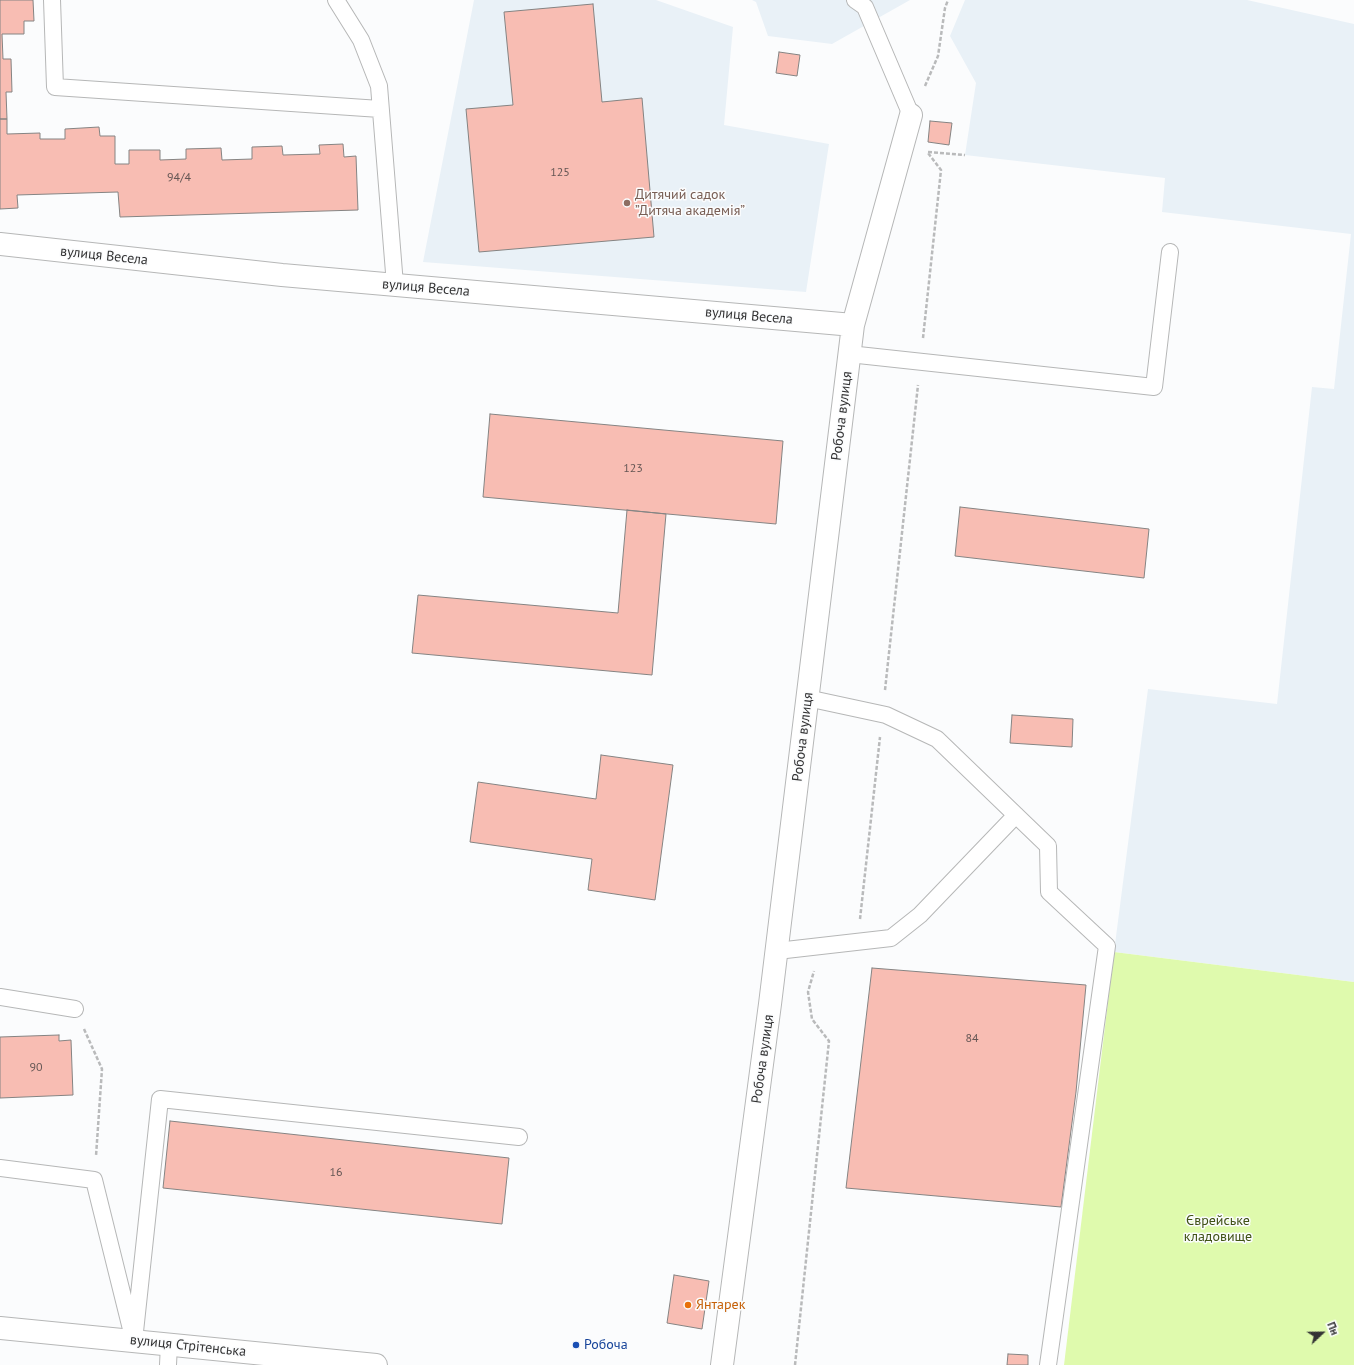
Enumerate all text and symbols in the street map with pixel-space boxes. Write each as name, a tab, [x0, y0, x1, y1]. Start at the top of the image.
house number: 125	[550, 166, 570, 180]
house number: 94/4	[167, 171, 191, 185]
place label: Дитячий садок ”Дитяча академія”	[635, 187, 745, 220]
marker: Дитячий садок ”Дитяча академія”	[622, 198, 632, 208]
street label: вулиця Весела	[59, 243, 149, 269]
street label: вулиця Весела	[381, 276, 471, 300]
street label: вулиця Весела	[704, 304, 794, 328]
street label: Робоча вулиця	[828, 370, 856, 462]
house number: 123	[623, 462, 643, 476]
street label: Робоча вулиця	[789, 691, 817, 783]
street label: Робоча вулиця	[748, 1013, 778, 1105]
house number: 84	[965, 1032, 979, 1046]
house number: 90	[29, 1061, 43, 1075]
house number: 16	[329, 1166, 343, 1180]
park label: Єврейське кладовище	[1184, 1213, 1252, 1246]
place label: Янтарек	[696, 1297, 745, 1313]
marker: Янтарек	[683, 1300, 693, 1310]
north arrow	[1302, 1313, 1342, 1353]
text: Пн	[1324, 1320, 1342, 1337]
street label: вулиця Стрітенська	[129, 1332, 247, 1360]
place label: Робоча	[584, 1337, 628, 1353]
marker: Робоча	[571, 1340, 581, 1350]

